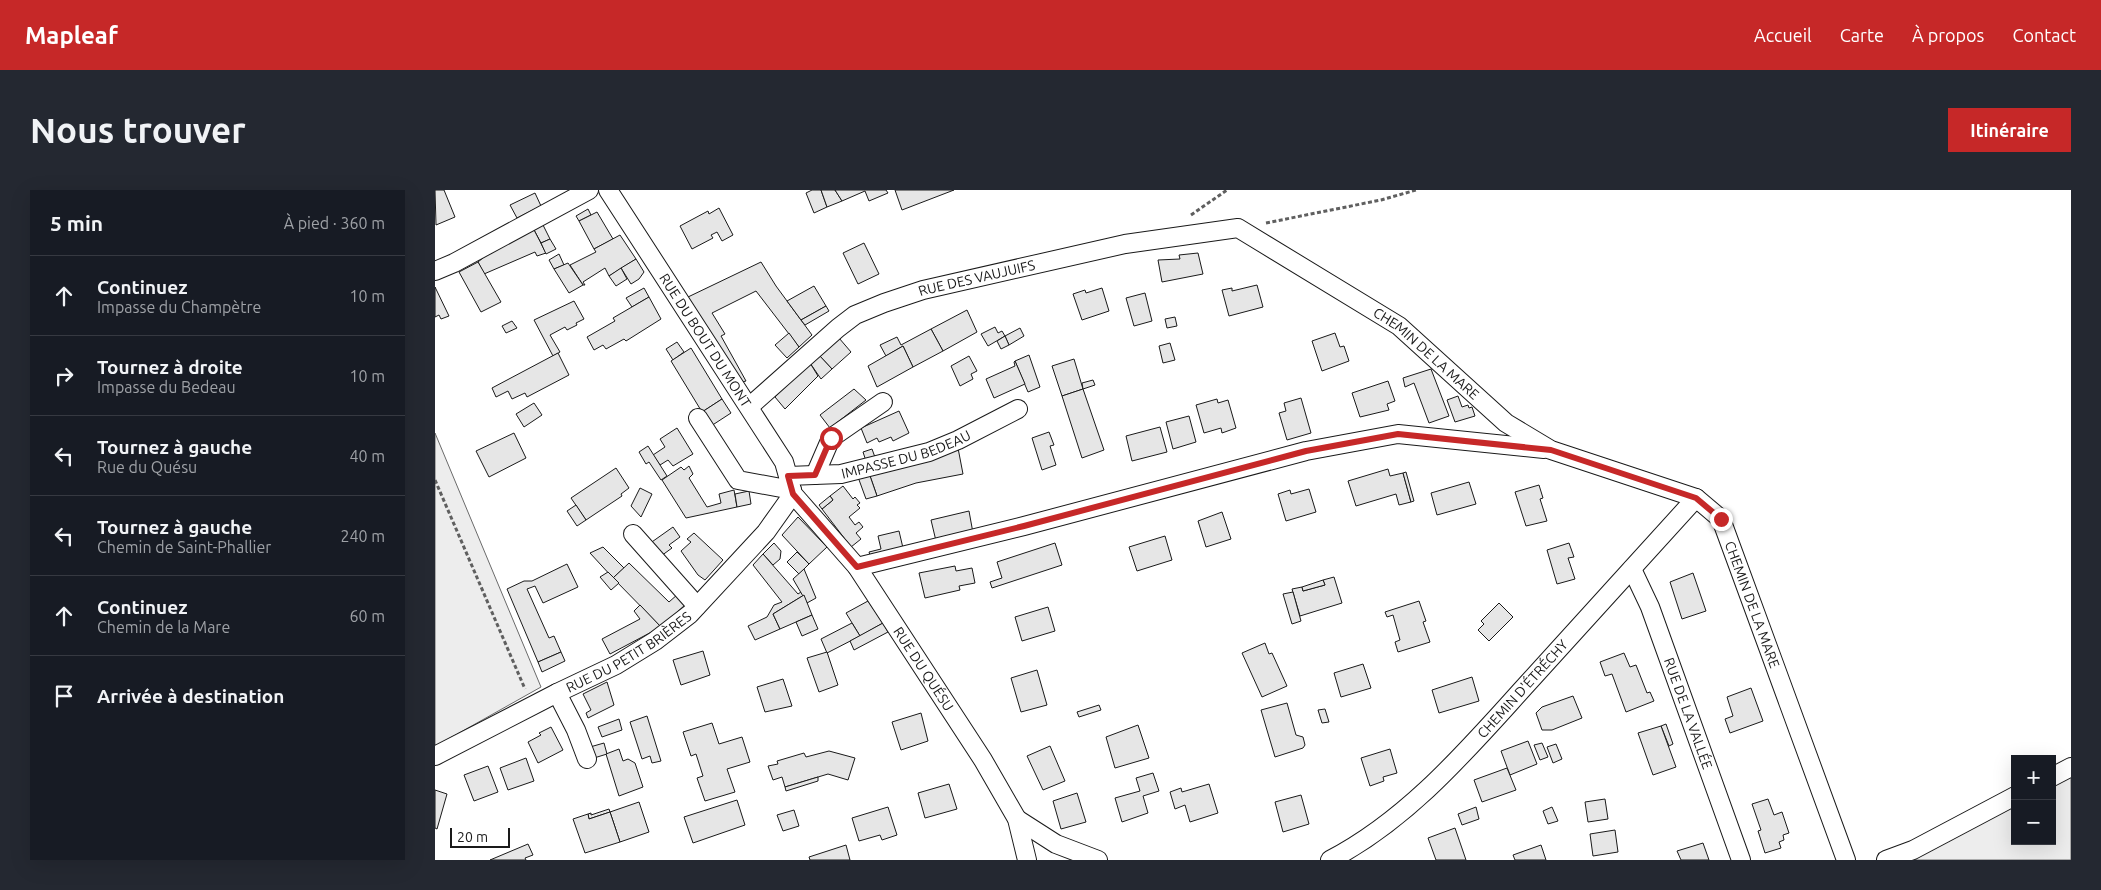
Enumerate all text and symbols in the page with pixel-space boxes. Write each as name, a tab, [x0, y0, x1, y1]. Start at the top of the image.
text: Mapleaf	[25, 22, 118, 49]
text: Accueil	[1754, 25, 1812, 45]
text: Carte	[1840, 25, 1884, 45]
text: À propos	[1912, 25, 1984, 45]
text: Contact	[2012, 25, 2076, 45]
button: Itinéraire	[1948, 108, 2071, 152]
text: Nous trouver	[30, 110, 246, 150]
text: 5 min	[50, 211, 103, 235]
text: À pied · 360 m	[284, 214, 385, 232]
street label: RUE DES VAUJUIFS	[916, 257, 1037, 299]
street label: RUE DU BOUT DU MONT	[656, 270, 754, 410]
text: Continuez	[97, 276, 187, 298]
icon: ahead	[50, 282, 78, 310]
text: 10 m	[349, 287, 385, 305]
text: Impasse du Champètre	[97, 298, 261, 316]
street label: CHEMIN DE LA MARE	[1370, 304, 1482, 403]
text: Tournez à droite	[97, 356, 243, 378]
icon: right	[50, 362, 78, 390]
text: 10 m	[349, 367, 385, 385]
text: Impasse du Bedeau	[97, 378, 236, 396]
route start	[820, 427, 843, 450]
street label: IMPASSE DU BEDEAU	[840, 427, 973, 482]
text: Tournez à gauche	[97, 436, 252, 458]
icon: left	[50, 442, 78, 470]
text: 40 m	[349, 447, 385, 465]
text: Rue du Quésu	[97, 458, 197, 476]
route end	[1710, 508, 1733, 531]
text: Tournez à gauche	[97, 516, 252, 538]
icon: left	[50, 522, 78, 550]
text: 240 m	[340, 527, 385, 545]
text: Chemin de Saint-Phallier	[97, 538, 271, 556]
street label: CHEMIN DE LA MARE	[1722, 539, 1783, 670]
text: Continuez	[97, 596, 187, 618]
icon: ahead	[50, 602, 78, 630]
text: 60 m	[349, 607, 385, 625]
street label: RUE DU PETIT BRIÈRES	[563, 608, 694, 696]
text: Chemin de la Mare	[97, 618, 230, 636]
street label: RUE DU QUÉSU	[890, 624, 957, 714]
street label: CHEMIN D'ÉTRÉCHY	[1474, 637, 1571, 741]
street label: RUE DE LA VALLÉE	[1661, 655, 1716, 771]
icon: arrive	[50, 682, 78, 710]
text: Arrivée à destination	[97, 685, 284, 707]
map controls	[2011, 755, 2056, 845]
button: +	[2011, 755, 2056, 800]
button: −	[2011, 800, 2056, 845]
scale bar	[450, 825, 510, 848]
text: 20 m	[457, 829, 488, 845]

